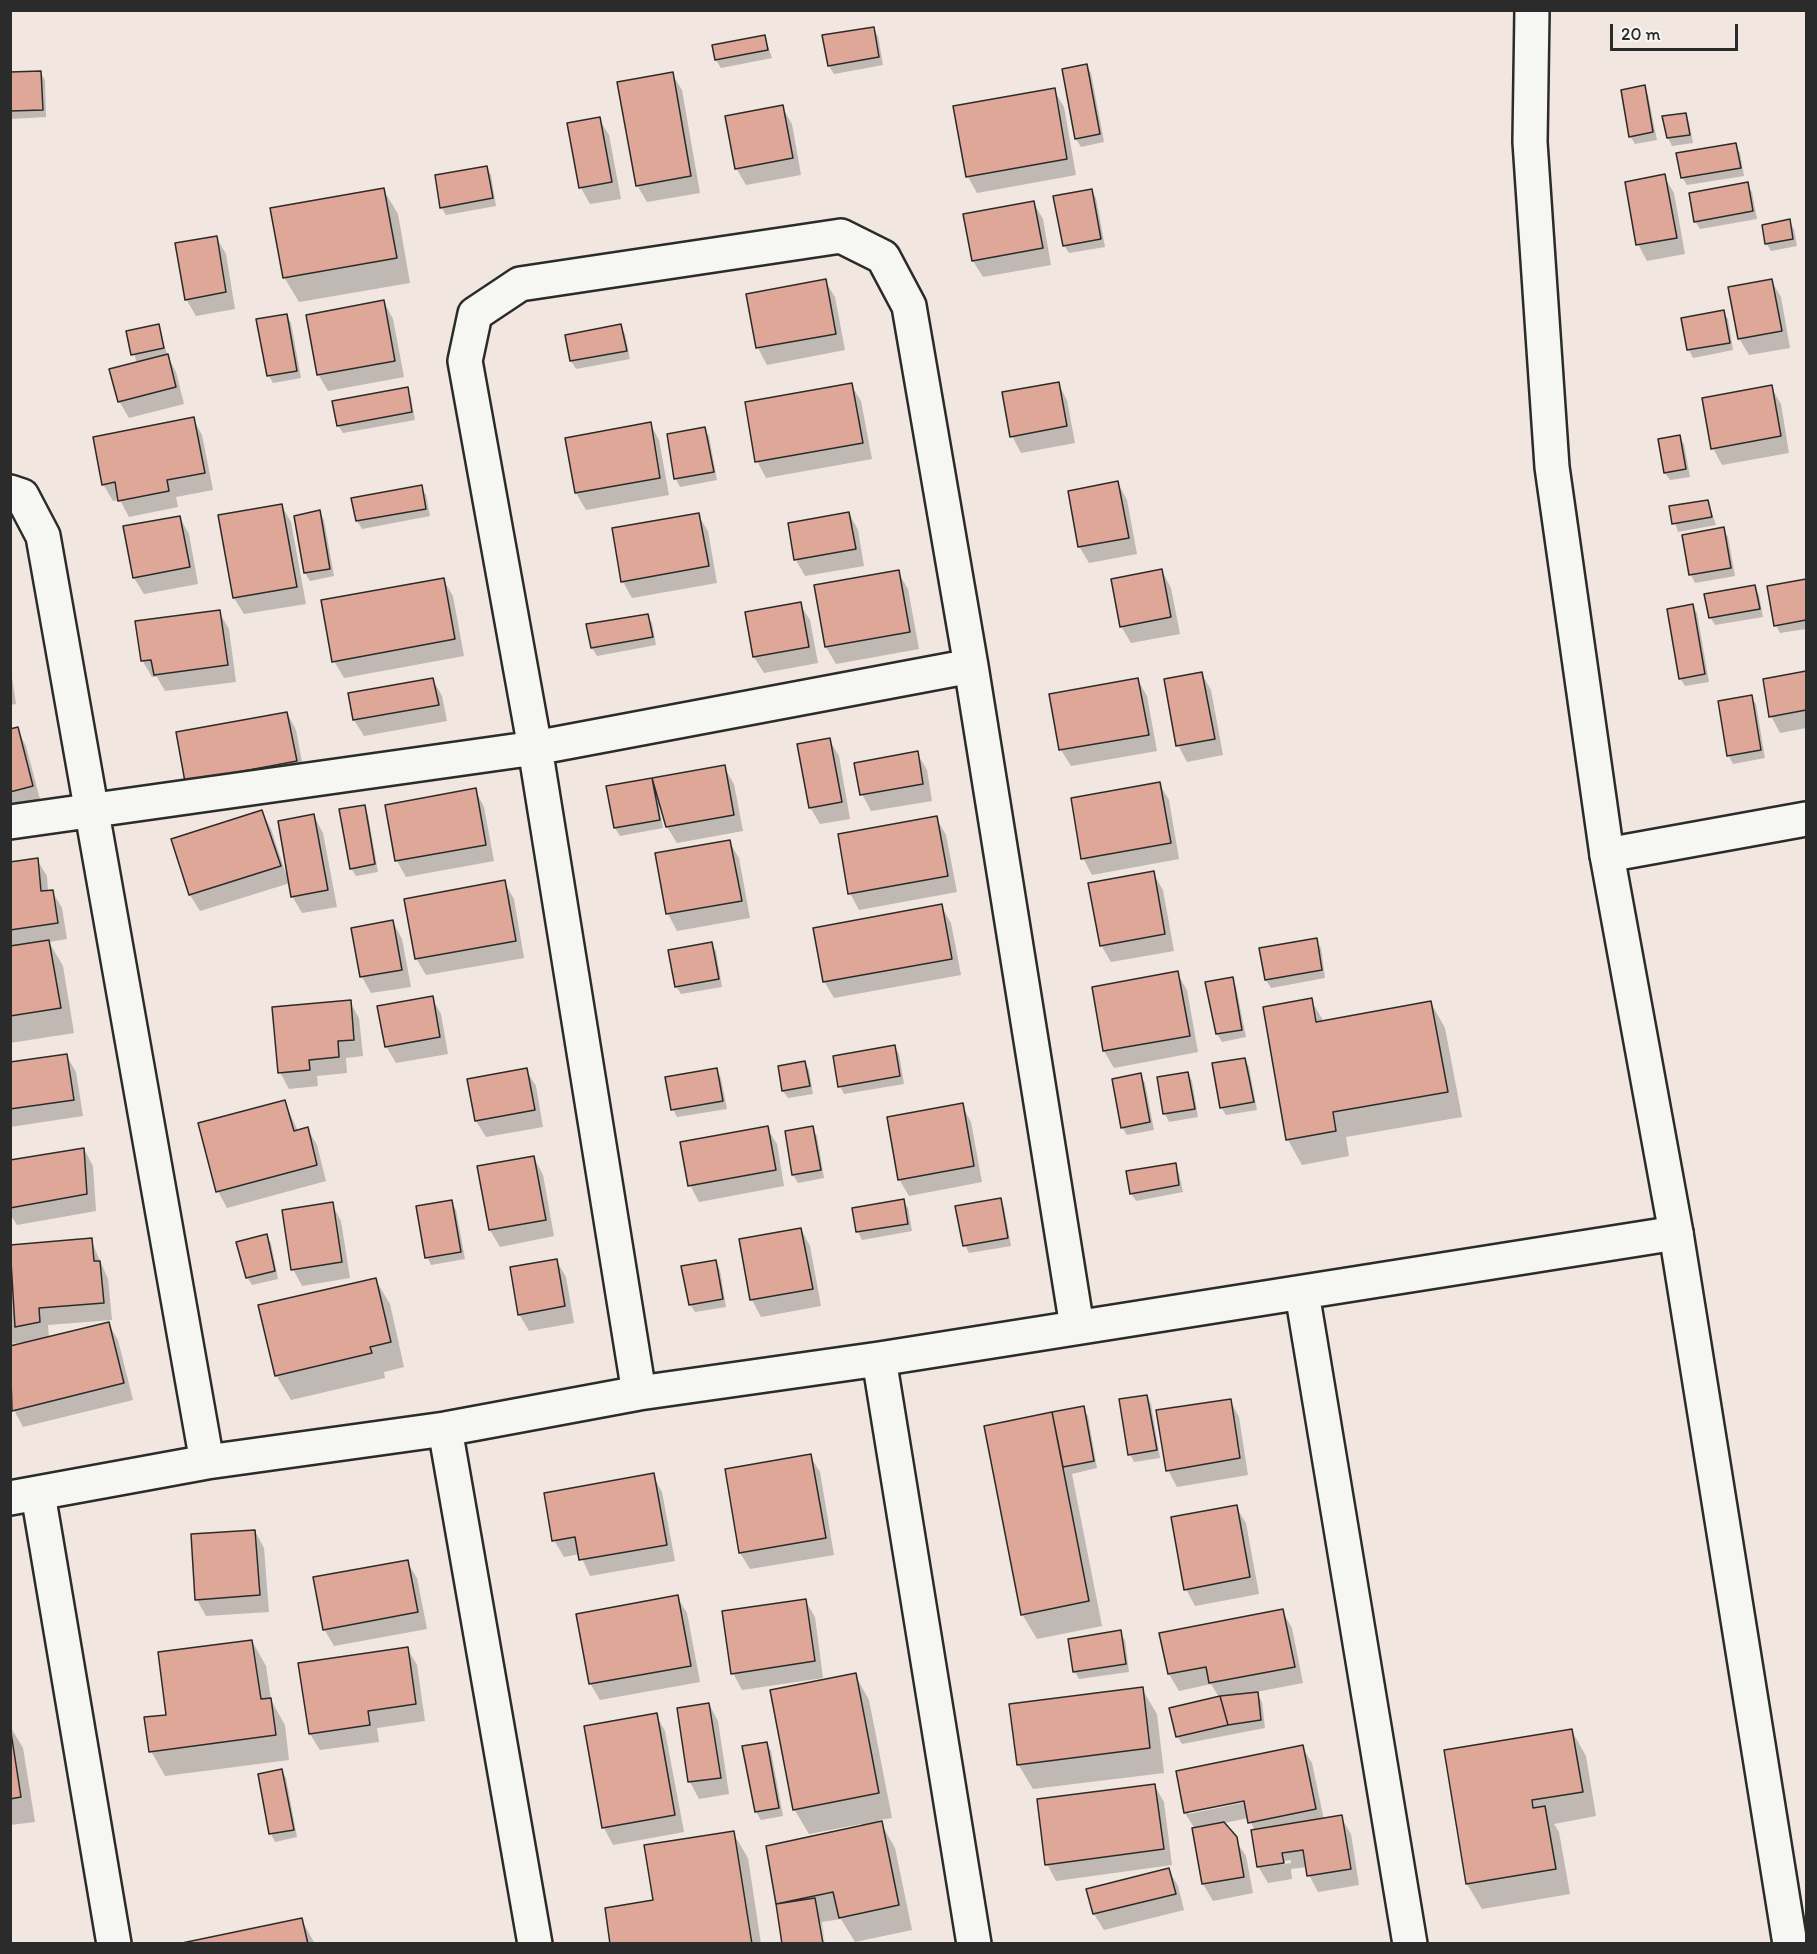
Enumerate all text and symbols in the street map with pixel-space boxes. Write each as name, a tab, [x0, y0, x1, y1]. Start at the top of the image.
scale bar	[1613, 12, 1740, 50]
text: 20 m	[1621, 23, 1661, 45]

